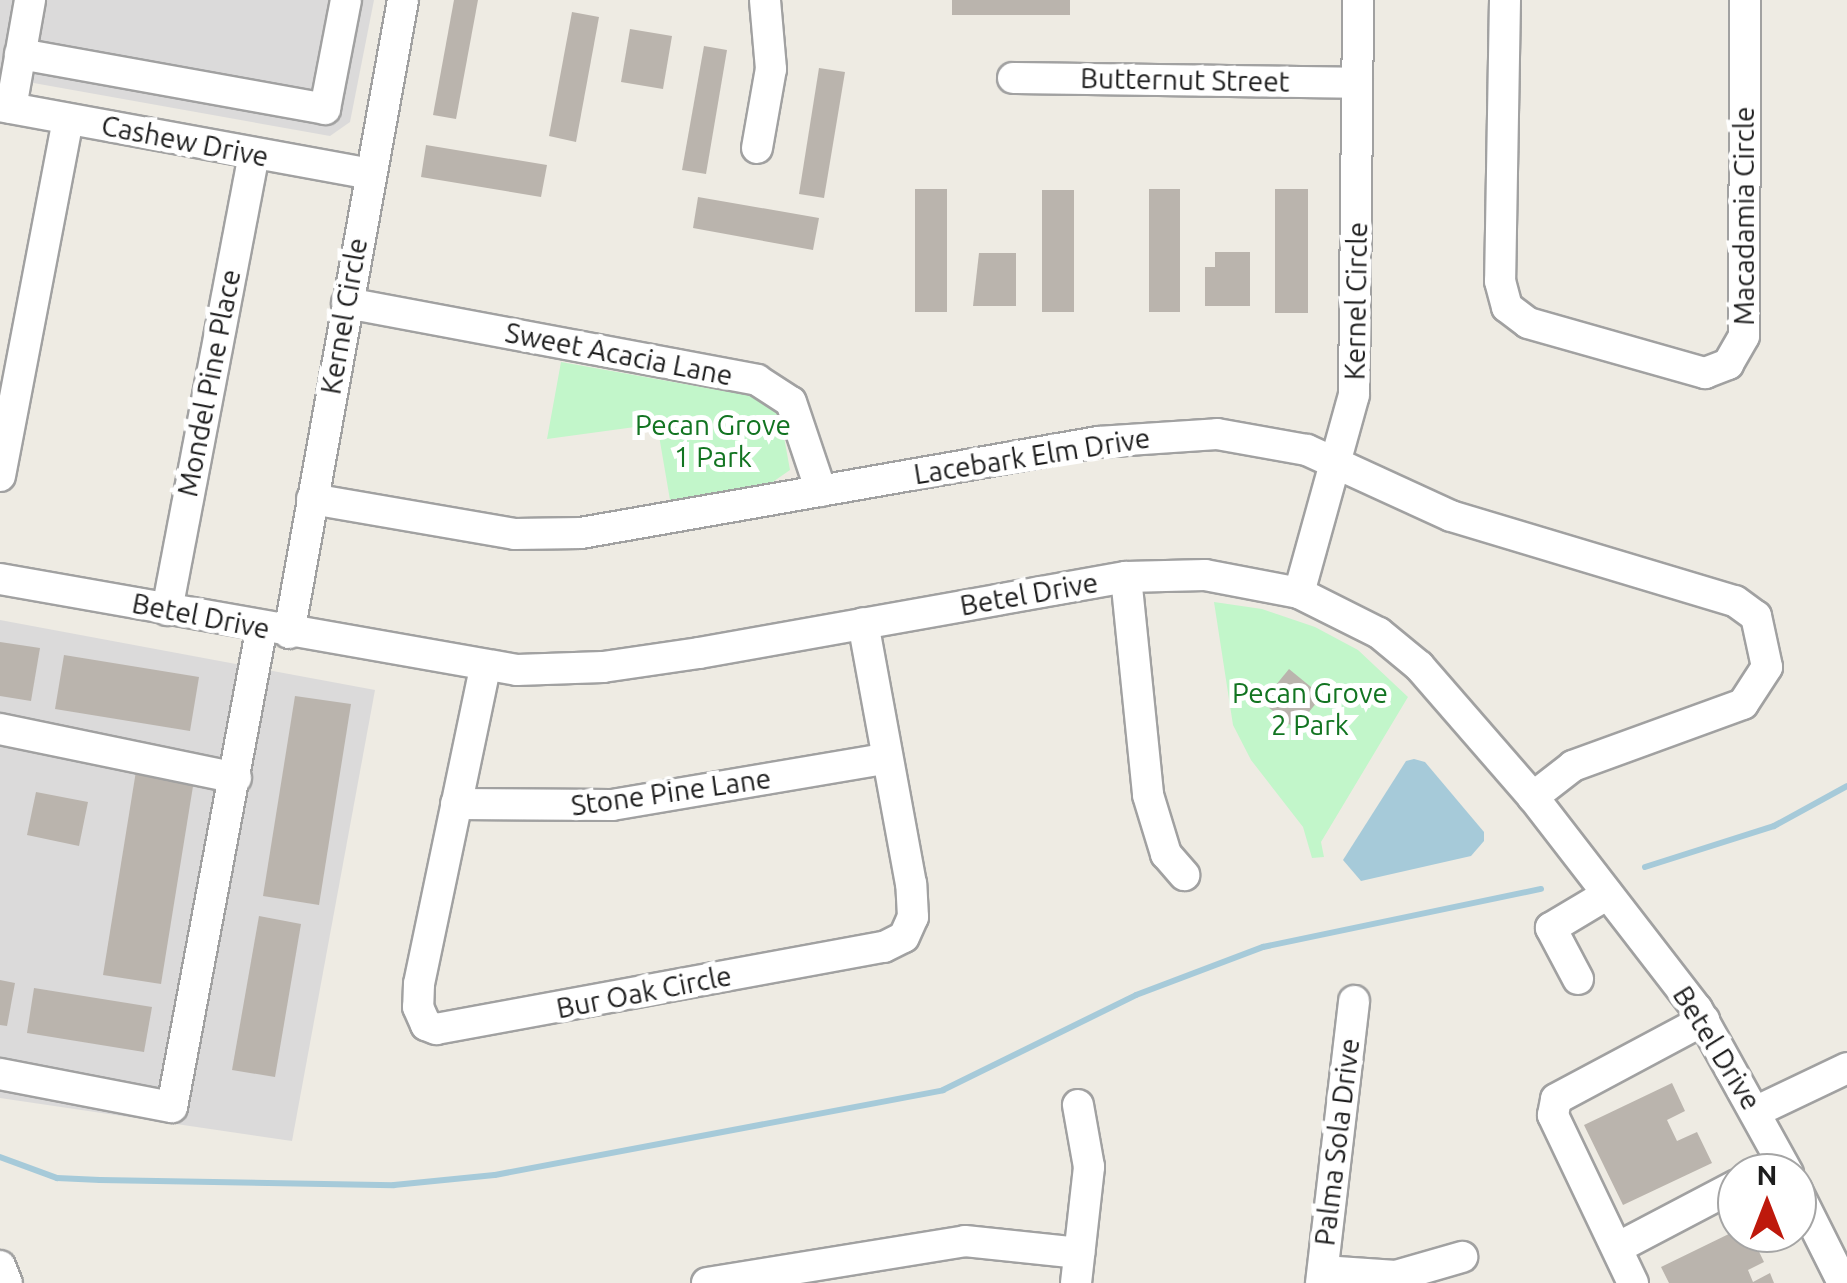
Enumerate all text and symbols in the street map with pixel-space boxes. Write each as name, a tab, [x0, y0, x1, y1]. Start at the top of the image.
street label: Butternut Street	[1080, 61, 1290, 99]
street label: Macadamia Circle	[1727, 107, 1761, 325]
street label: Cashew Drive	[99, 108, 271, 174]
street label: Kernel Circle	[1338, 222, 1374, 380]
street label: Kernel Circle	[314, 235, 374, 397]
street label: Mondel Pine Place	[171, 267, 247, 499]
street label: Sweet Acacia Lane	[502, 315, 736, 393]
park label: Pecan Grove 1 Park	[635, 408, 791, 474]
street label: Lacebark Elm Drive	[911, 421, 1153, 491]
street label: Betel Drive	[957, 565, 1101, 623]
street label: Betel Drive	[129, 586, 273, 646]
park label: Pecan Grove 2 Park	[1232, 676, 1388, 742]
street label: Stone Pine Lane	[569, 761, 773, 823]
street label: Bur Oak Circle	[554, 959, 734, 1025]
street label: Betel Drive	[1666, 980, 1768, 1116]
street label: Palma Sola Drive	[1308, 1036, 1366, 1248]
north arrow	[1717, 1153, 1817, 1253]
text: N	[1757, 1159, 1777, 1190]

